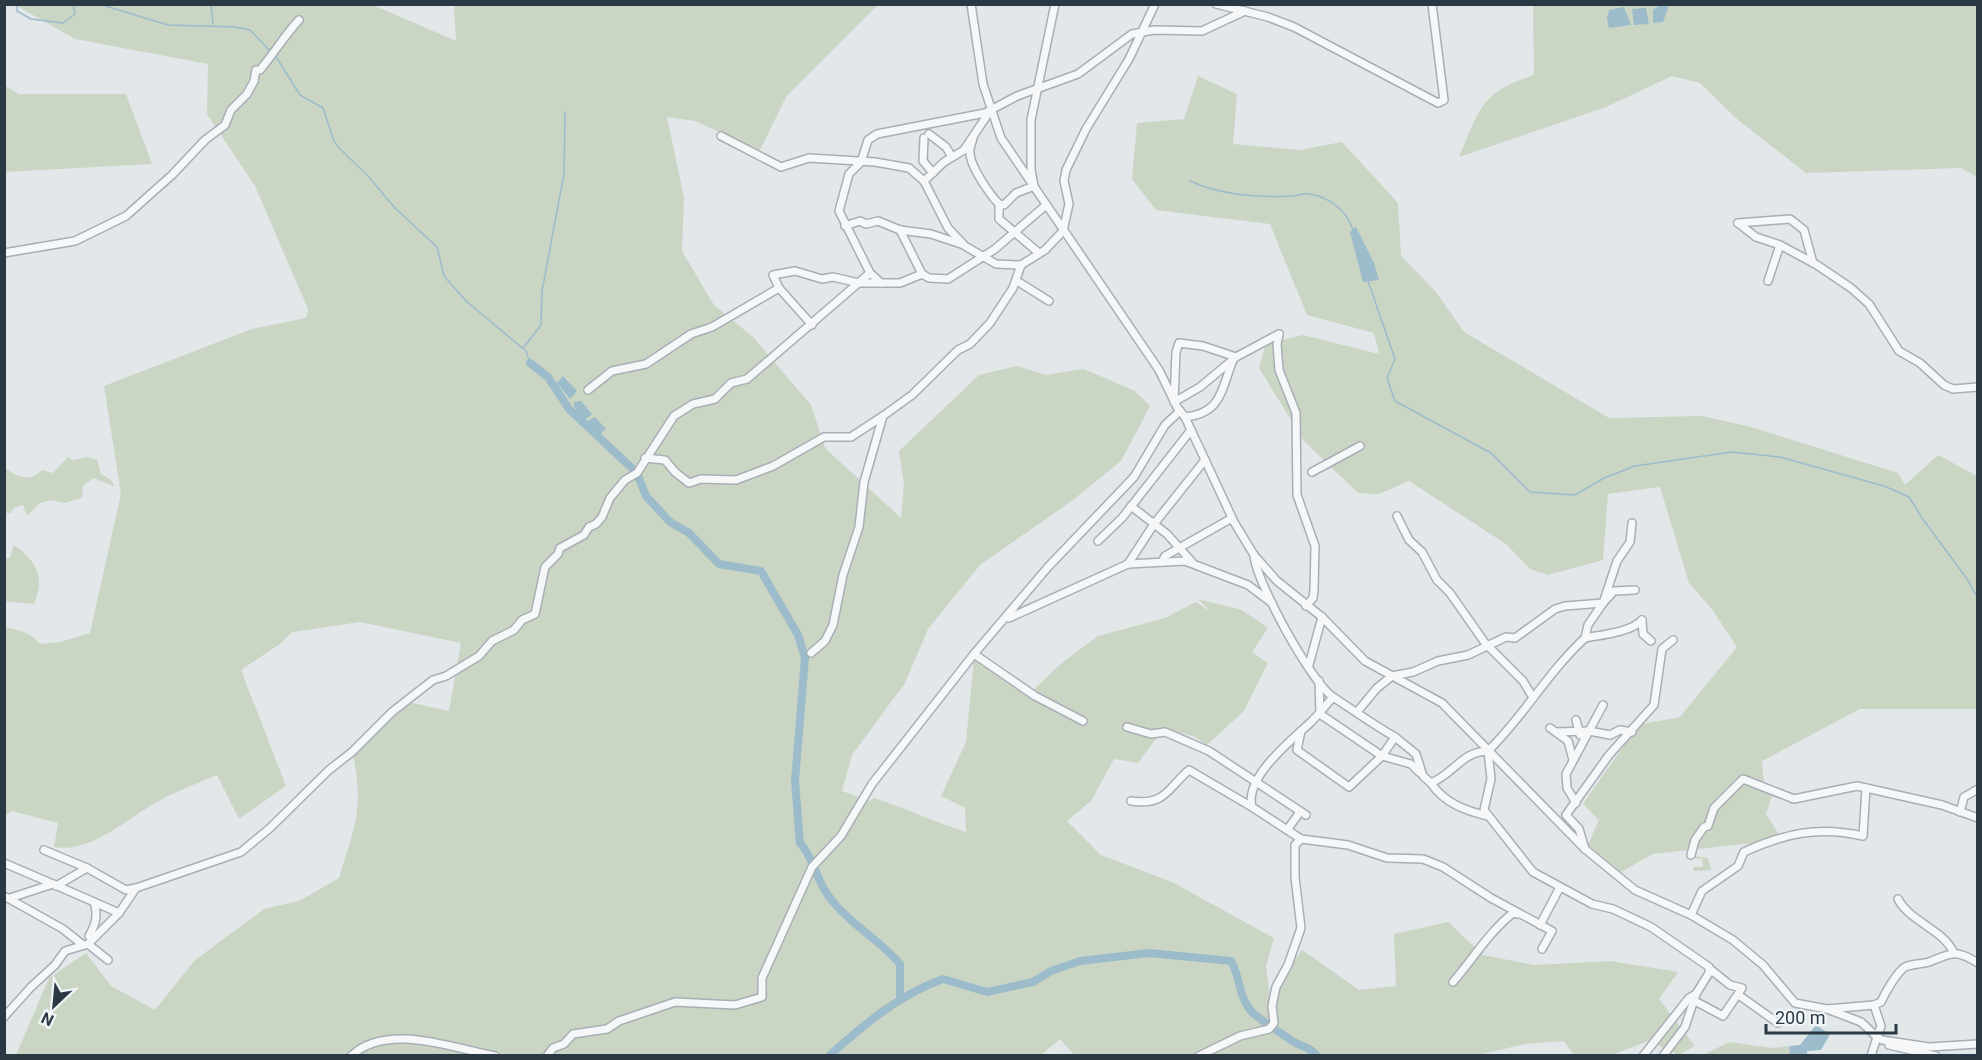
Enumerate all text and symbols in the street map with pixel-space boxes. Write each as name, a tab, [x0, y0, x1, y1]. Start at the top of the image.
north arrow	[24, 976, 84, 1036]
scale bar	[1766, 997, 1896, 1035]
text: 200 m	[1775, 1007, 1826, 1028]
text: N	[38, 1008, 57, 1030]

